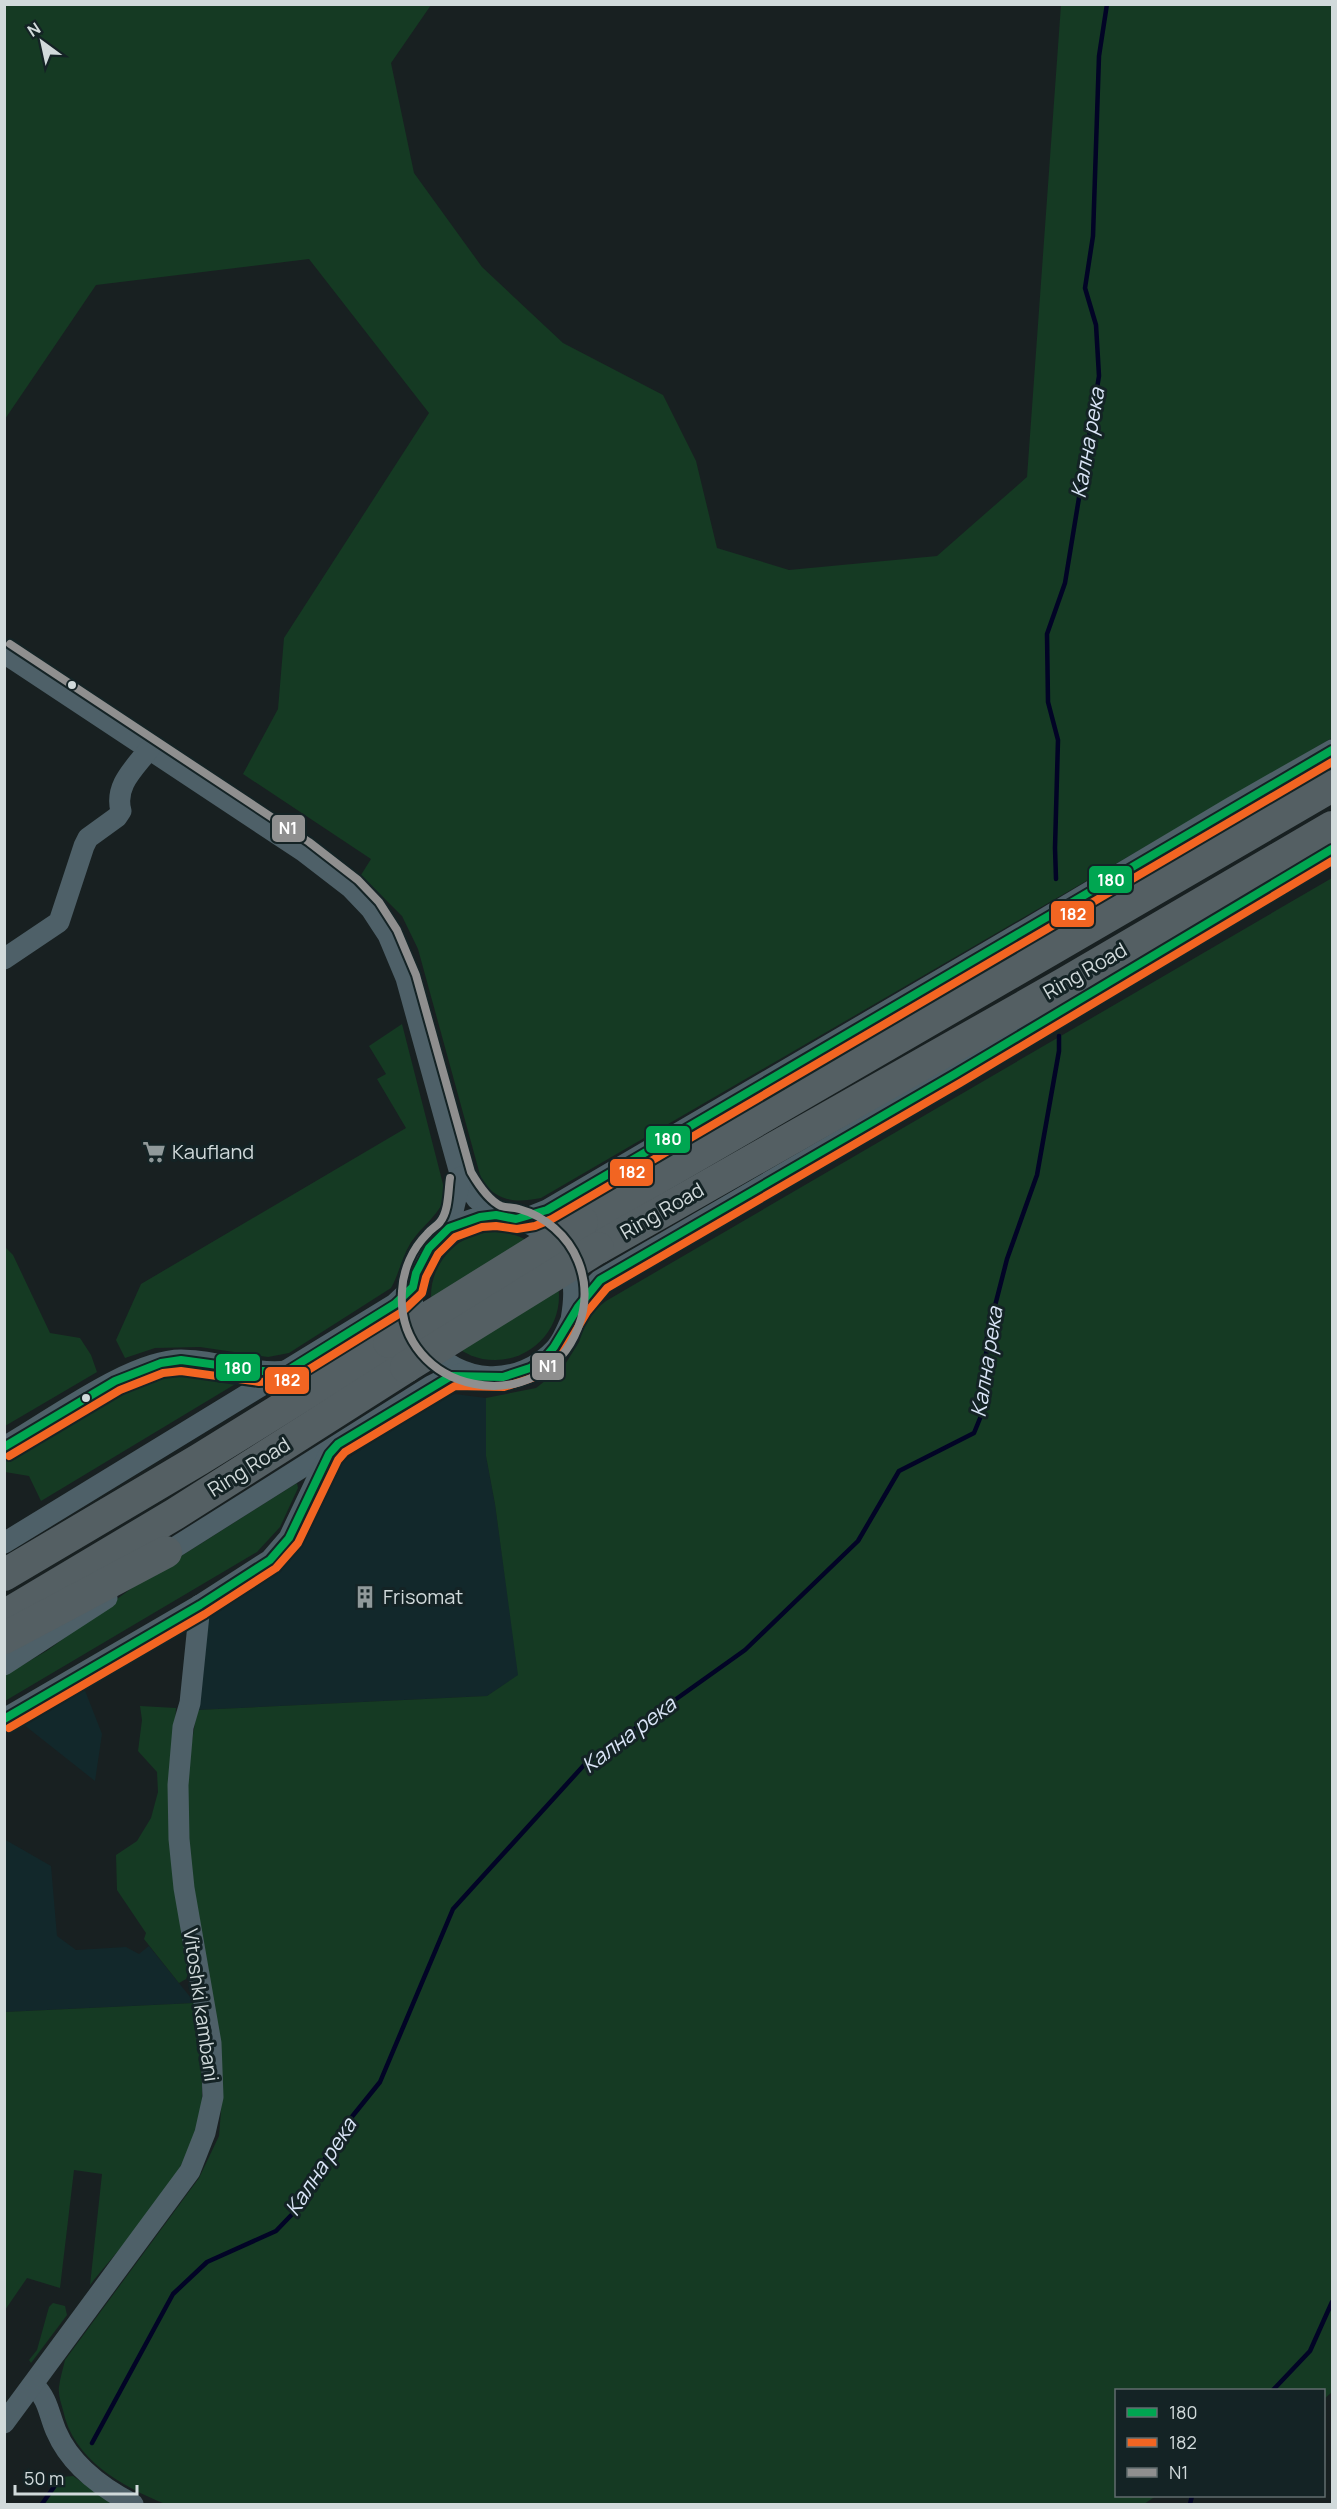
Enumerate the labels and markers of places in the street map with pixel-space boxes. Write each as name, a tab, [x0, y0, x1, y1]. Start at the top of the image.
unlabelled marker	[66, 679, 78, 691]
place label: Kaufland	[172, 1138, 254, 1165]
supermarket icon: Kaufland	[141, 1139, 167, 1165]
unlabelled marker	[80, 1392, 92, 1404]
place label: Frisomat	[383, 1583, 463, 1610]
building icon: Frisomat	[352, 1584, 378, 1610]

